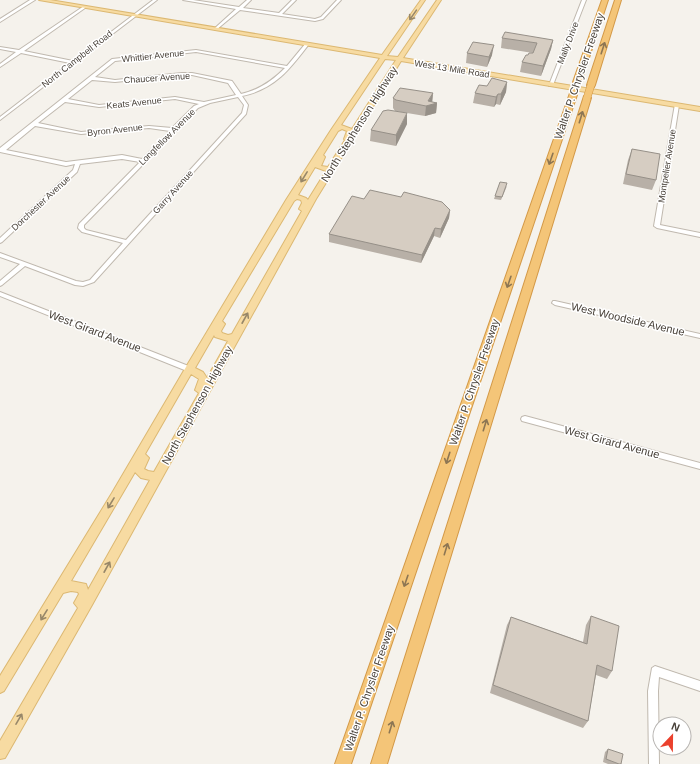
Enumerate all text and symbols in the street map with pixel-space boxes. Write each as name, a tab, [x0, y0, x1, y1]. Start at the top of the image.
one-way arrow	[409, 10, 417, 21]
street label: Walter P. Chrysler Freeway	[552, 11, 606, 141]
street label: Mally Drive	[555, 20, 581, 66]
street label: North Campbell Road	[40, 28, 114, 90]
one-way arrow	[600, 42, 607, 55]
street label: Whittier Avenue	[121, 48, 185, 64]
street label: West 13 Mile Road	[414, 58, 490, 80]
street label: North Stephenson Highway	[318, 64, 400, 184]
street label: Chaucer Avenue	[124, 71, 190, 85]
street label: Keats Avenue	[106, 95, 162, 111]
street label: Longfellow Avenue	[137, 107, 197, 167]
one-way arrow	[578, 111, 585, 124]
street label: Byron Avenue	[87, 122, 143, 138]
street label: Montpelier Avenue	[656, 128, 678, 204]
one-way arrow	[546, 152, 554, 164]
street label: Garry Avenue	[151, 168, 195, 216]
one-way arrow	[300, 171, 308, 182]
street label: Dorchester Avenue	[10, 173, 72, 233]
one-way arrow	[505, 275, 512, 288]
street label: West Woodside Avenue	[570, 300, 686, 338]
street label: West Girard Avenue	[47, 308, 143, 354]
one-way arrow	[241, 312, 249, 324]
street label: Walter P. Chrysler Freeway	[447, 317, 501, 447]
street label: North Stephenson Highway	[159, 343, 235, 466]
one-way arrow	[482, 419, 489, 432]
street label: West Girard Avenue	[563, 424, 661, 460]
one-way arrow	[444, 451, 452, 463]
one-way arrow	[107, 497, 115, 508]
one-way arrow	[443, 544, 451, 556]
one-way arrow	[104, 561, 112, 573]
one-way arrow	[402, 574, 409, 587]
one-way arrow	[40, 609, 48, 620]
street label: Walter P. Chrysler Freeway	[342, 623, 396, 753]
one-way arrow	[16, 713, 24, 725]
north arrow	[652, 716, 692, 756]
one-way arrow	[388, 720, 395, 733]
text: N	[670, 720, 682, 734]

